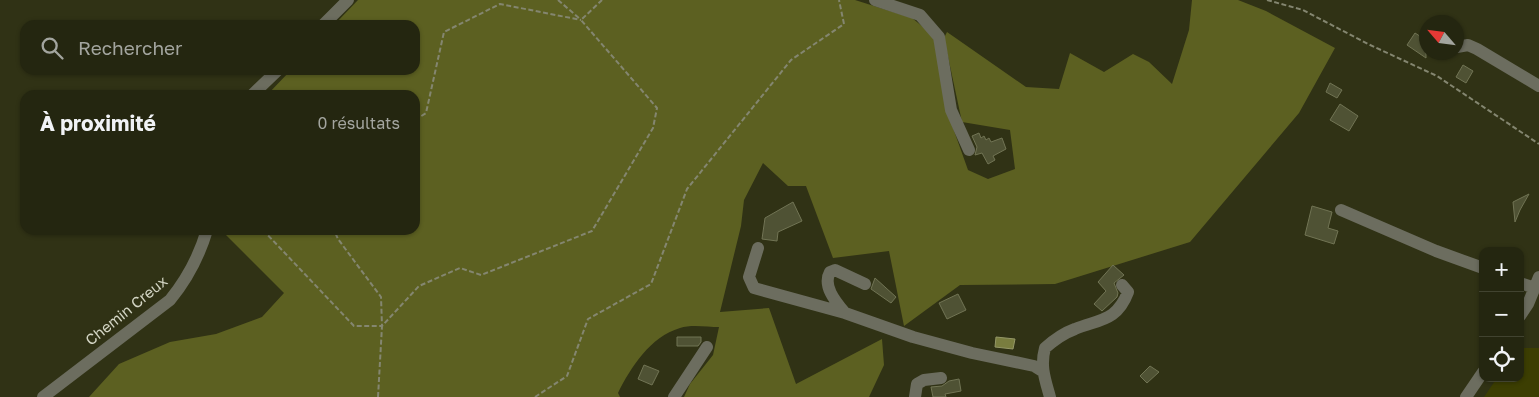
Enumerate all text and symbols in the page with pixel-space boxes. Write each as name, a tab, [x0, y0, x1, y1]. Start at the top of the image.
north arrow	[1419, 15, 1464, 60]
search box	[20, 20, 420, 75]
icon: search	[38, 34, 66, 62]
text: Rechercher	[78, 36, 183, 59]
text: À proximité	[40, 110, 156, 136]
text: 0 résultats	[318, 113, 400, 133]
map controls	[1479, 247, 1524, 382]
button: +	[1479, 247, 1524, 292]
street label: Chemin Creux	[81, 271, 171, 349]
button: −	[1479, 292, 1524, 337]
button: locate	[1479, 337, 1524, 382]

